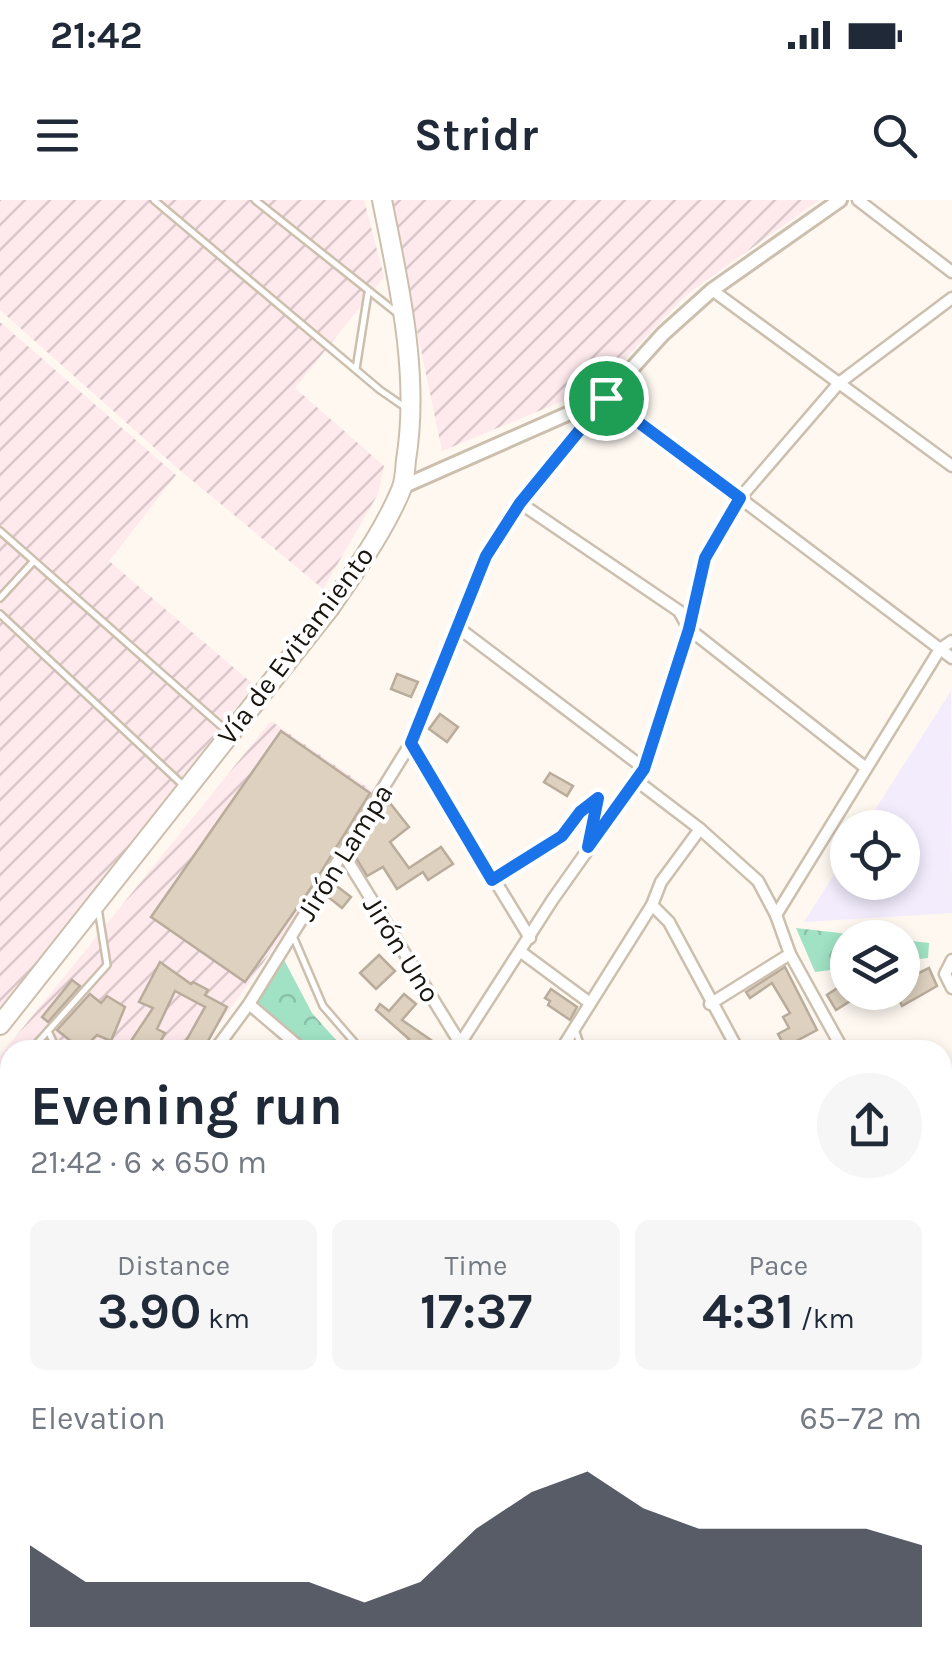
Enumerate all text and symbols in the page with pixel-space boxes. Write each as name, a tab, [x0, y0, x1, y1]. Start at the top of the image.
text: 21:42	[50, 13, 142, 58]
icon: menu	[30, 108, 85, 163]
icon: search	[867, 108, 922, 163]
text: Stridr	[414, 109, 538, 161]
pin	[564, 356, 649, 441]
icon: arrive	[579, 371, 634, 426]
street label: Vía de Evitamiento	[210, 540, 381, 751]
street label: Jirón Lampa	[289, 778, 400, 927]
map controls	[830, 810, 920, 1010]
button: locate	[830, 810, 920, 900]
street label: Jirón Uno	[356, 890, 447, 1009]
button: layers	[830, 920, 920, 1010]
button: share	[817, 1073, 922, 1178]
text: Evening run	[30, 1074, 343, 1138]
text: 21:42 · 6 × 650 m	[30, 1144, 267, 1181]
text: Distance	[117, 1249, 230, 1282]
text: Time	[445, 1249, 507, 1282]
text: Pace	[748, 1249, 808, 1282]
text: 3.90	[97, 1282, 201, 1341]
text: 17:37	[420, 1282, 532, 1341]
text: 4:31	[702, 1282, 794, 1341]
text: km	[201, 1302, 250, 1335]
text: /km	[794, 1302, 855, 1335]
text: Elevation	[30, 1400, 165, 1437]
text: 65–72 m	[799, 1400, 922, 1437]

